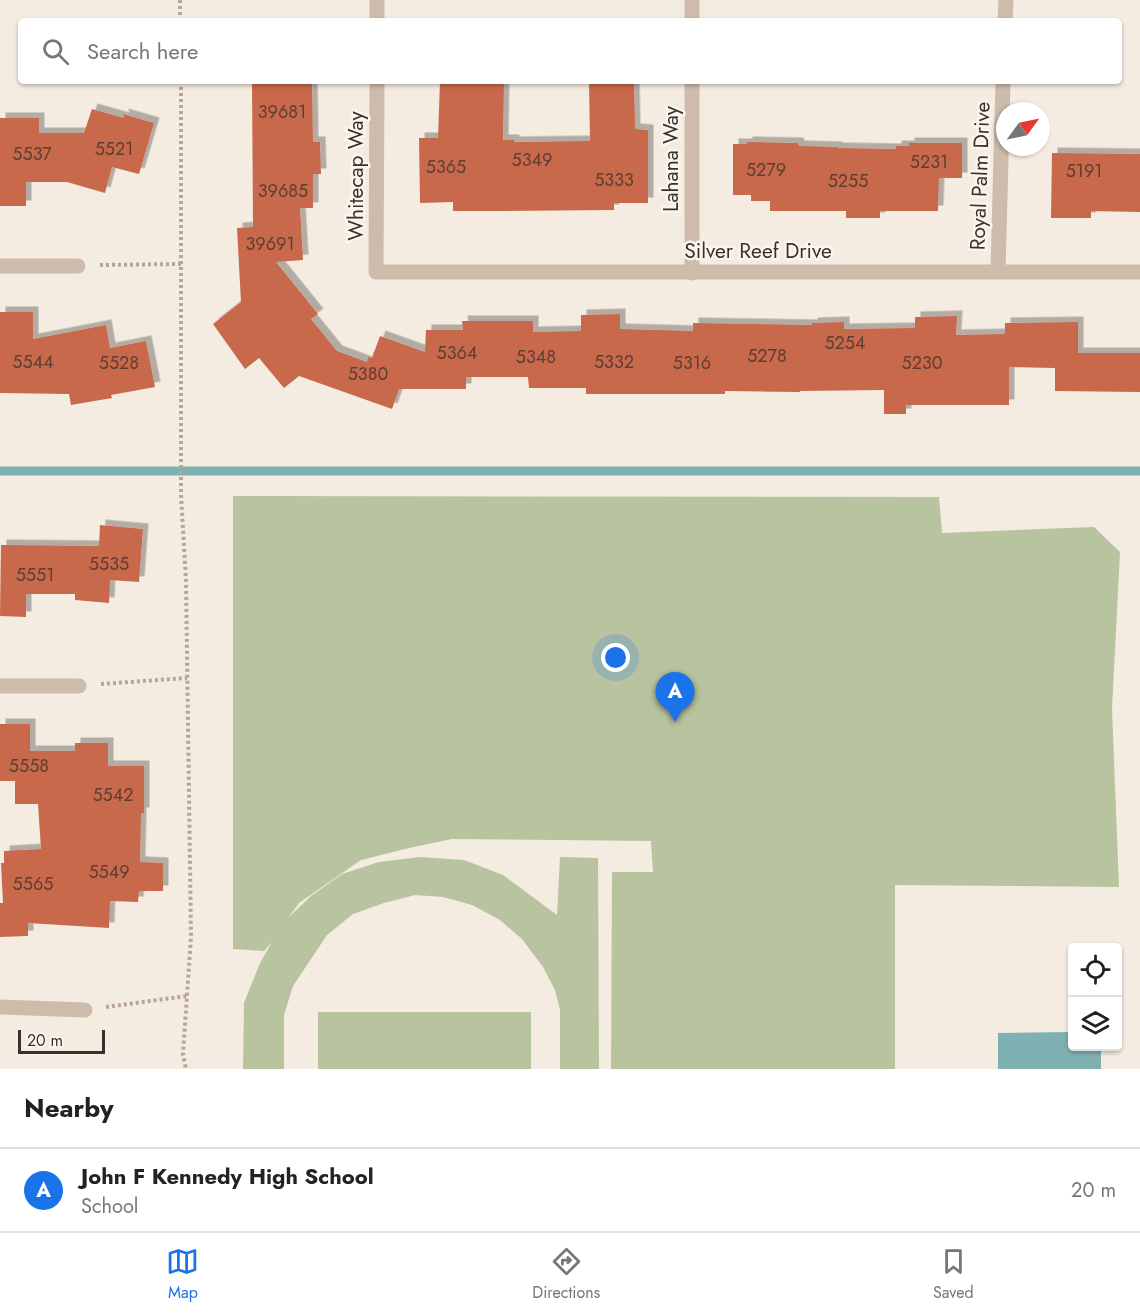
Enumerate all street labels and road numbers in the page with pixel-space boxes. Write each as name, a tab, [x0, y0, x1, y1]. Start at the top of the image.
street label: Royal Palm Drive	[962, 101, 998, 251]
street label: Lahana Way	[656, 105, 686, 212]
street label: Whitecap Way	[341, 111, 371, 241]
street label: Silver Reef Drive	[684, 236, 832, 266]

